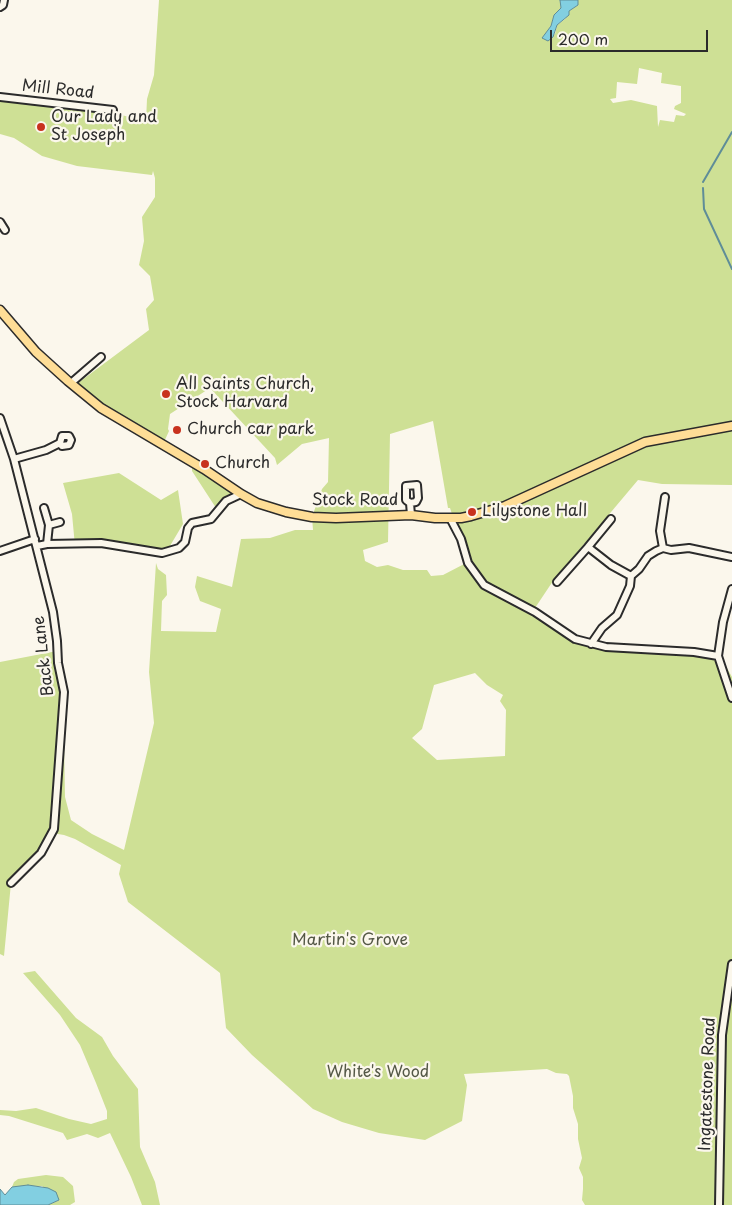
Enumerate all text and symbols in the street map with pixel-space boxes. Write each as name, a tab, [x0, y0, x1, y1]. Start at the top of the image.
scale bar	[552, 20, 710, 52]
text: 200 m	[558, 27, 608, 50]
street label: Mill Road	[21, 77, 95, 103]
place label: Our Lady and St Joseph	[51, 108, 157, 146]
marker: Our Lady and St Joseph	[35, 121, 47, 133]
place label: All Saints Church, Stock Harvard	[176, 375, 315, 413]
marker: All Saints Church, Stock Harvard	[160, 388, 172, 400]
place label: Church car park	[187, 420, 314, 440]
marker: Church car park	[171, 424, 183, 436]
place label: Church	[215, 454, 270, 474]
marker: Church	[199, 458, 211, 470]
street label: Stock Road	[312, 491, 398, 511]
place label: Lilystone Hall	[482, 502, 587, 522]
marker: Lilystone Hall	[466, 506, 478, 518]
street label: Back Lane	[30, 615, 58, 697]
park label: Martin's Grove	[292, 931, 408, 951]
street label: Ingatestone Road	[696, 1017, 720, 1151]
park label: White's Wood	[327, 1063, 429, 1083]

